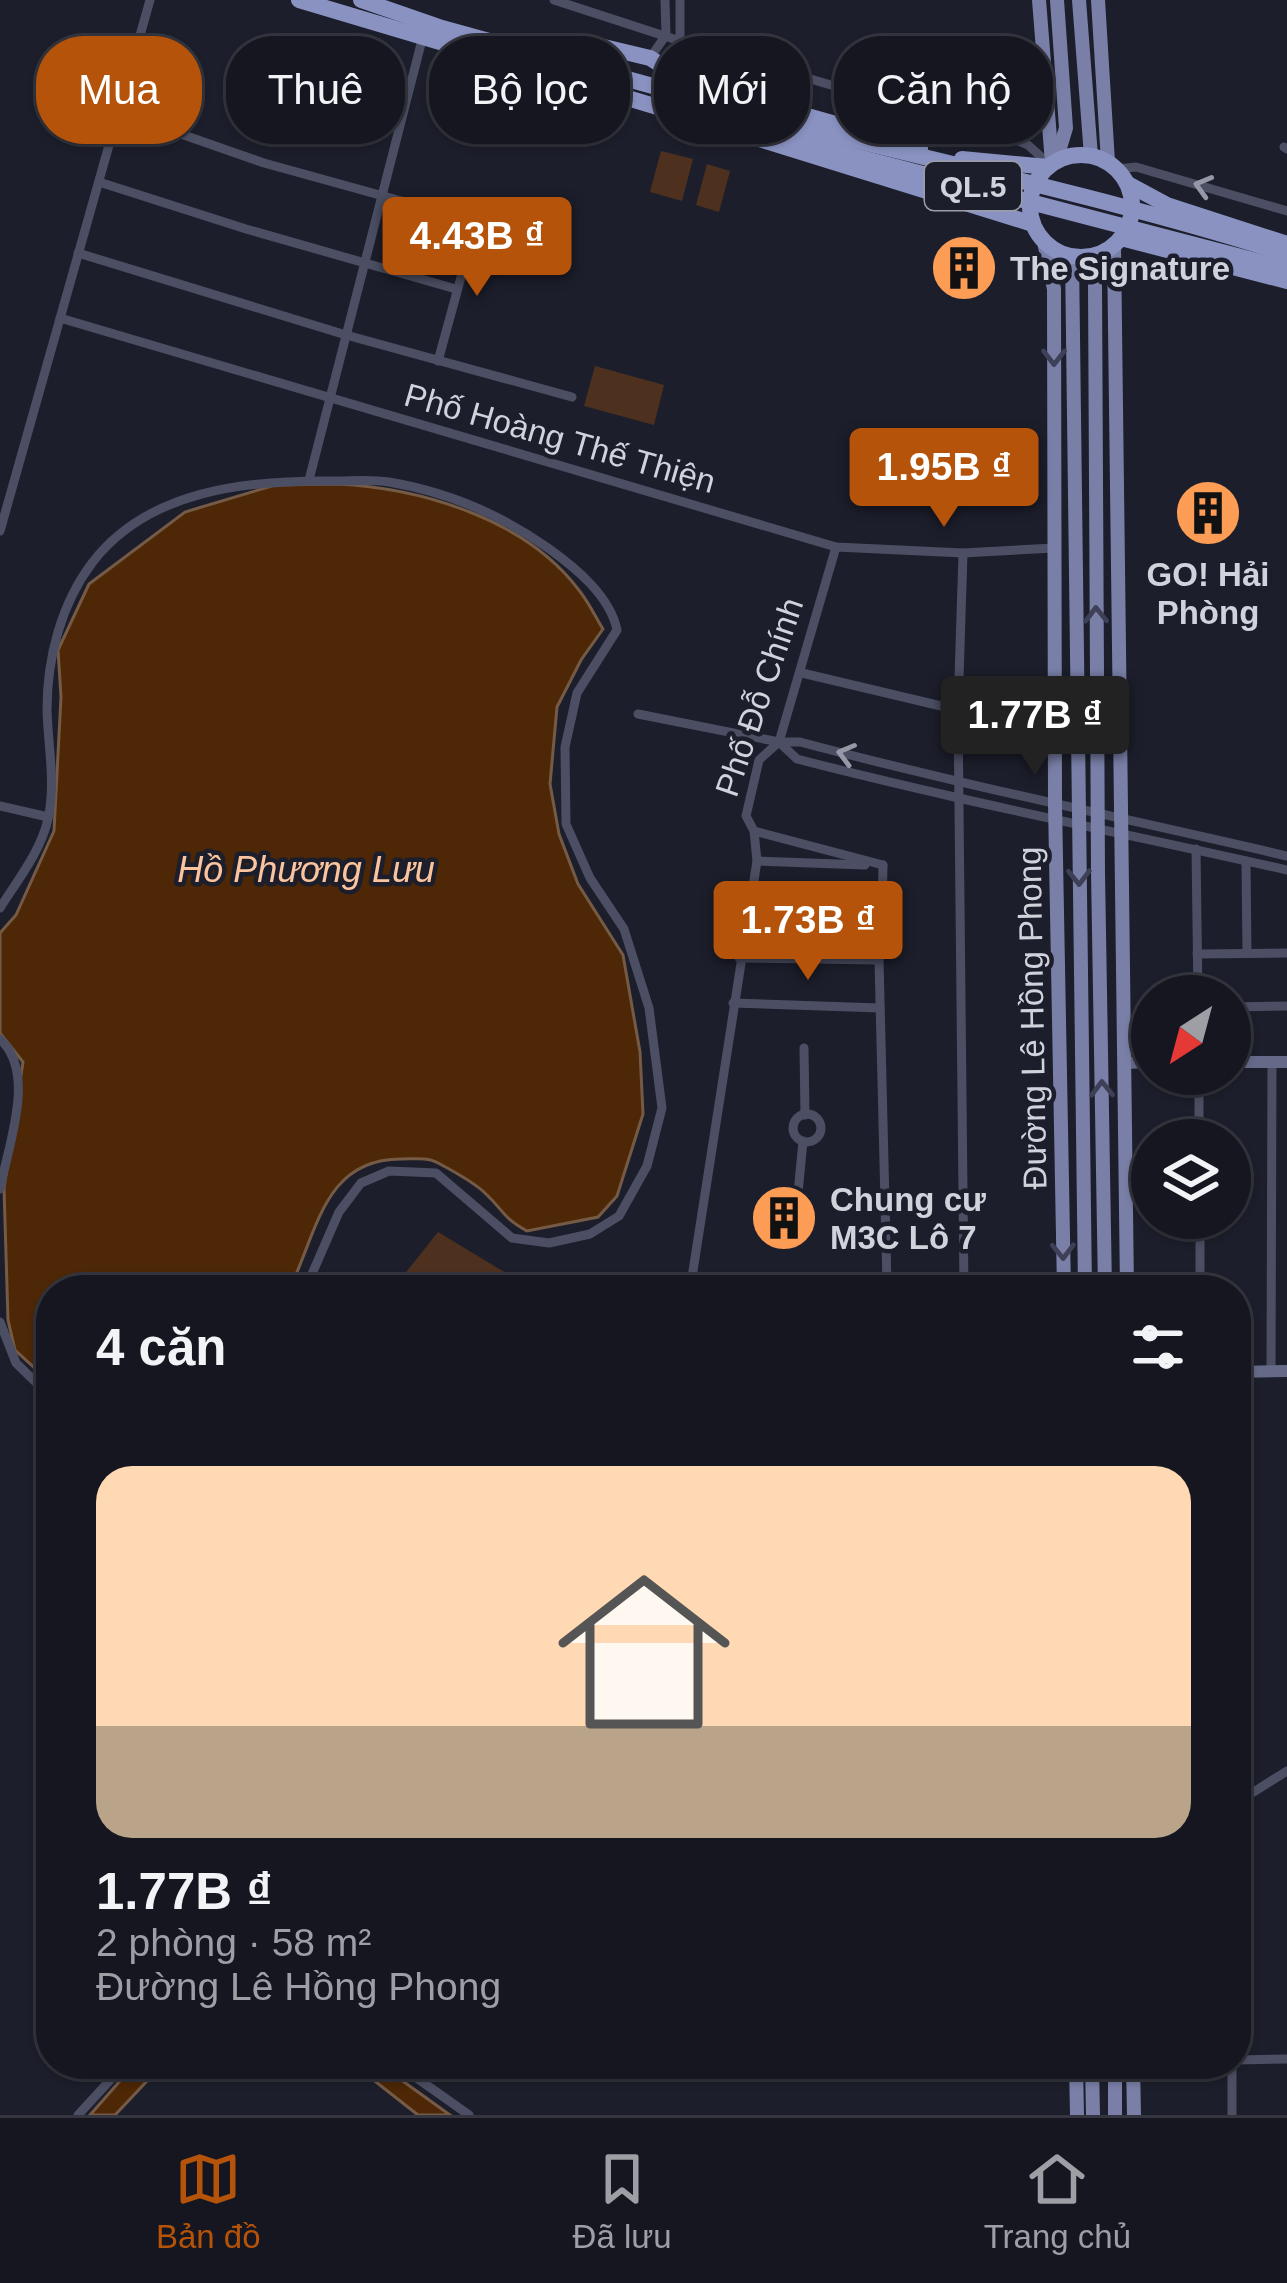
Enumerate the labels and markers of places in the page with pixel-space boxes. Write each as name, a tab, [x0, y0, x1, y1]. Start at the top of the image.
pin: 4.43B ₫	[366, 197, 588, 299]
building icon: The Signature	[929, 233, 999, 303]
place label: The Signature	[1010, 250, 1230, 287]
pin: 1.95B ₫	[833, 428, 1055, 530]
building icon: GO! Hải Phòng	[1173, 478, 1243, 548]
place label: GO! Hải Phòng	[1147, 556, 1269, 631]
pin: 1.77B ₫	[924, 676, 1146, 778]
pin: 1.73B ₫	[697, 881, 919, 983]
place label: Chung cư M3C Lô 7	[830, 1181, 986, 1256]
building icon: Chung cư M3C Lô 7	[749, 1183, 819, 1253]

